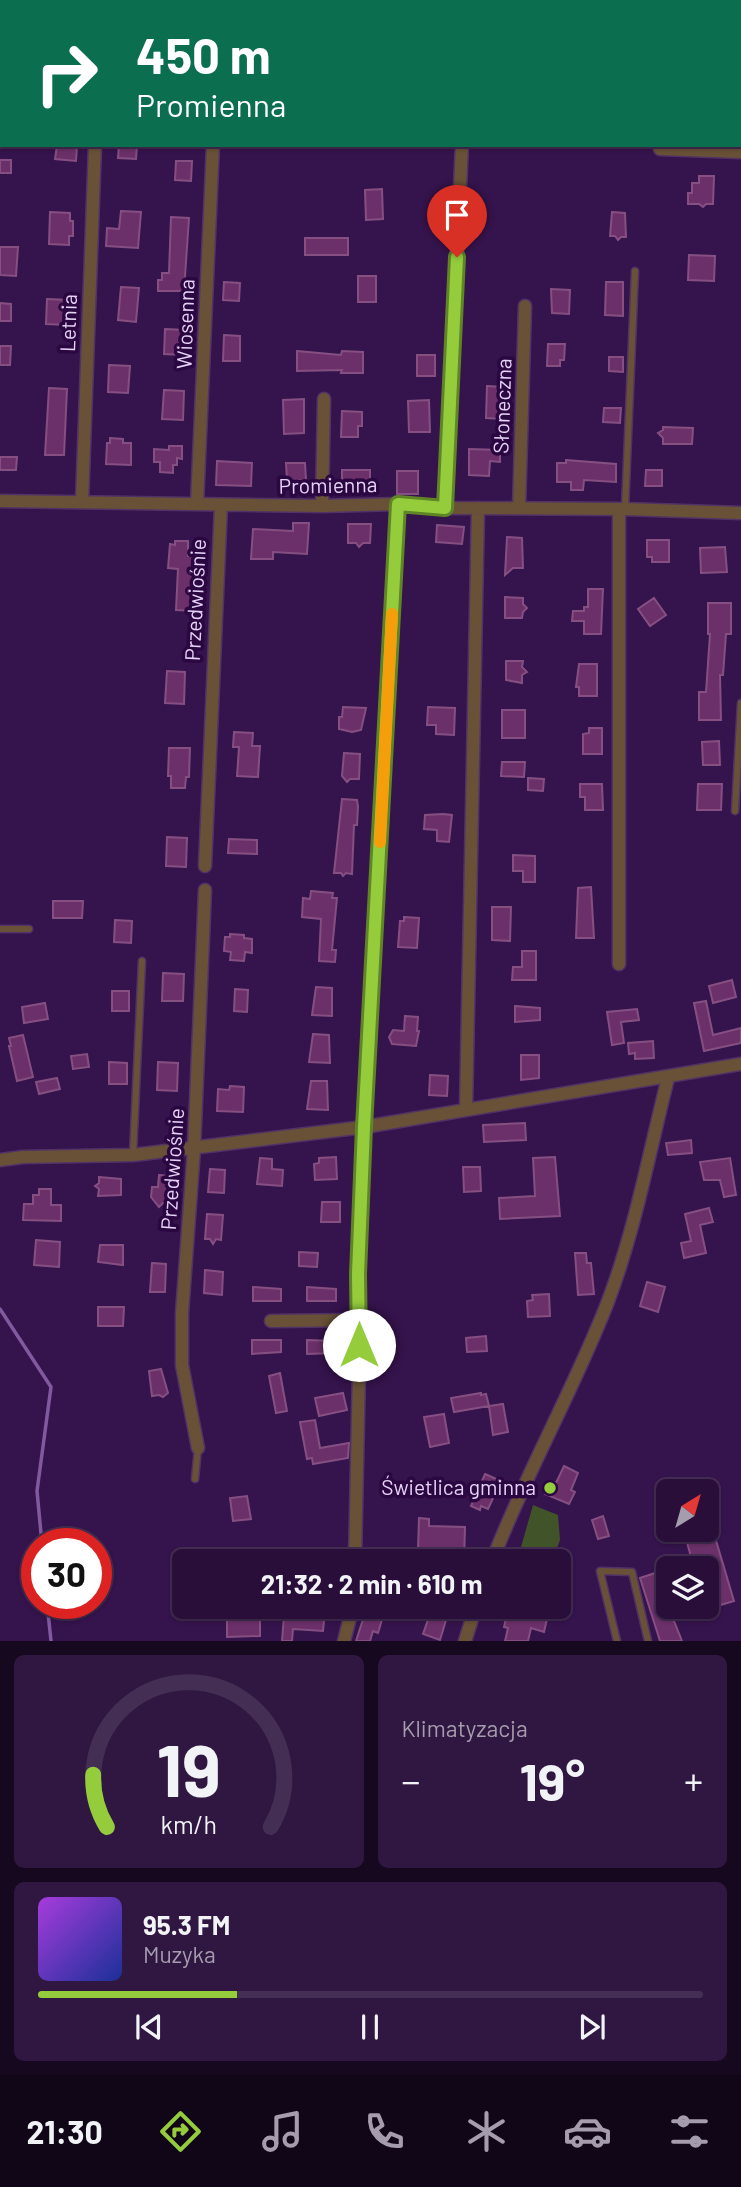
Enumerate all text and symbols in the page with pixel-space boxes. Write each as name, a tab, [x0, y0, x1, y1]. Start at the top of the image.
text: 450 m	[136, 25, 271, 84]
icon: right	[21, 28, 112, 119]
text: Promienna	[136, 85, 286, 123]
pin	[427, 185, 487, 257]
icon: arrive	[438, 196, 476, 234]
street label: Wiosenna	[170, 279, 199, 369]
street label: Letnia	[54, 294, 81, 352]
street label: Słoneczna	[487, 358, 516, 454]
street label: Promienna	[278, 471, 378, 498]
street label: Przedwiośnie	[179, 538, 210, 662]
street label: Przedwiośnie	[155, 1107, 188, 1231]
position arrow	[322, 1308, 396, 1382]
place label: Świetlica gminna	[381, 1474, 536, 1499]
north arrow	[656, 1479, 719, 1542]
map controls	[656, 1479, 719, 1619]
marker: Świetlica gminna	[542, 1480, 558, 1496]
speed limit sign: 30	[21, 1528, 112, 1619]
button: layers	[656, 1556, 719, 1619]
text: 21:32 · 2 min · 610 m	[261, 1568, 482, 1599]
text: Klimatyzacja	[402, 1714, 528, 1742]
text: 19	[157, 1725, 221, 1813]
text: 19°	[519, 1749, 585, 1811]
text: −	[402, 1757, 421, 1803]
text: +	[684, 1757, 703, 1803]
text: km/h	[160, 1809, 217, 1839]
text: 95.3 FM	[143, 1909, 230, 1940]
text: Muzyka	[143, 1940, 216, 1968]
icon: previous	[130, 2008, 168, 2046]
icon: pause	[351, 2008, 389, 2046]
icon: next	[573, 2008, 611, 2046]
icon: directions	[156, 2107, 205, 2156]
icon: music	[258, 2107, 307, 2156]
icon: phone	[360, 2107, 409, 2156]
icon: climate	[462, 2107, 511, 2156]
icon: car	[563, 2107, 612, 2156]
icon: filters	[665, 2107, 714, 2156]
text: 21:30	[26, 2112, 103, 2150]

